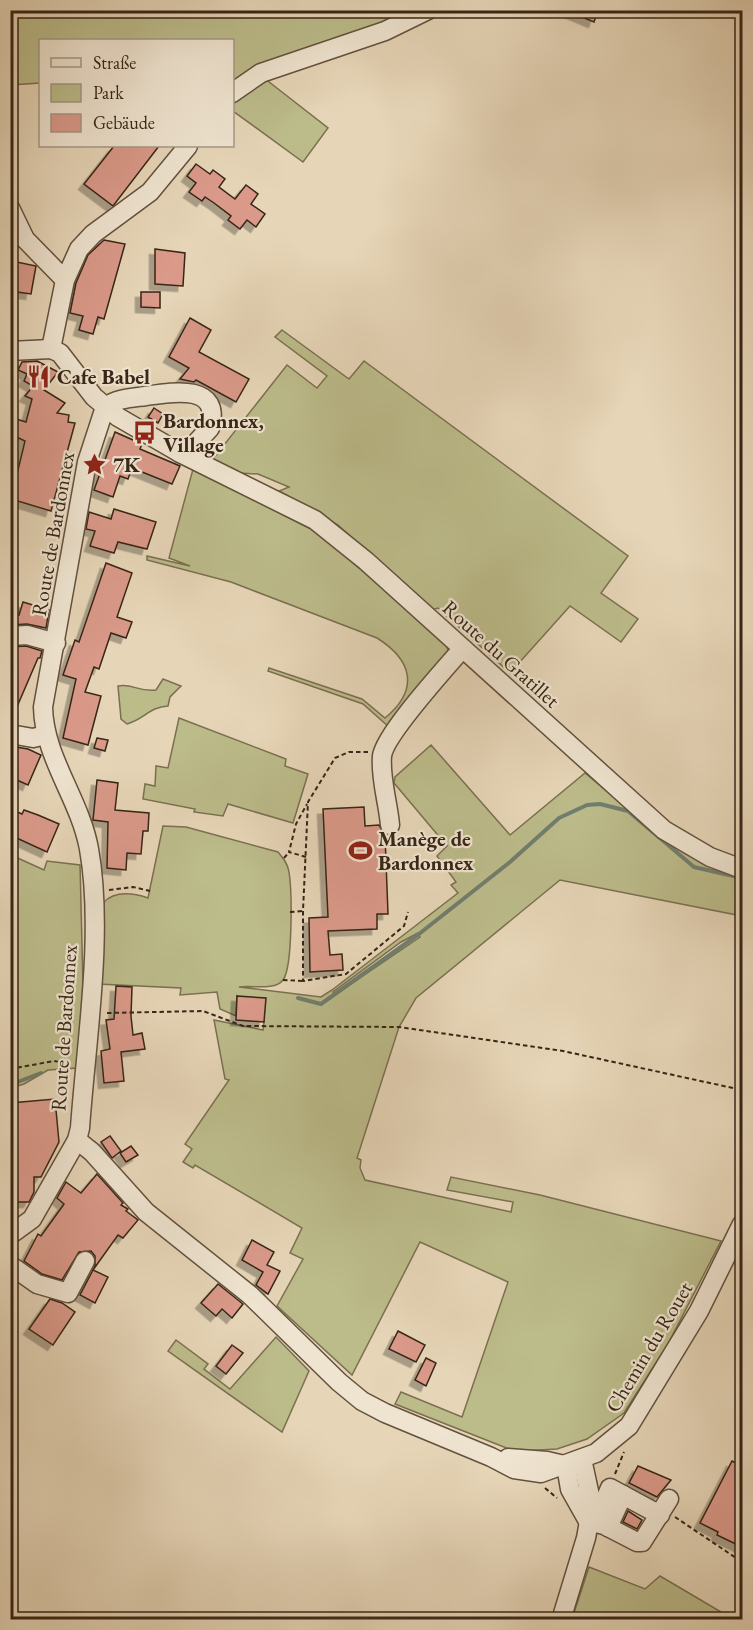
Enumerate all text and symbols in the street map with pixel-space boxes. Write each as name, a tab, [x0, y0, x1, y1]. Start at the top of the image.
legend	[39, 39, 234, 147]
text: Straße	[93, 51, 136, 74]
text: Park	[93, 81, 124, 104]
text: Gebäude	[93, 111, 155, 134]
place label: Cafe Babel	[57, 363, 150, 390]
restaurant icon: Cafe Babel	[26, 364, 52, 390]
place label: Bardonnex, Village	[163, 407, 264, 458]
bus stop icon: Bardonnex, Village	[132, 420, 158, 446]
street label: Route de Bardonnex	[25, 450, 80, 618]
place label: 7K	[113, 451, 141, 478]
place icon: 7K	[82, 452, 108, 478]
street label: Route du Gratillet	[437, 594, 566, 714]
place label: Manège de Bardonnex	[378, 825, 474, 876]
sports icon: Manège de Bardonnex	[347, 838, 373, 864]
street label: Route de Bardonnex	[44, 944, 83, 1112]
street label: Chemin du Rouet	[599, 1276, 698, 1417]

